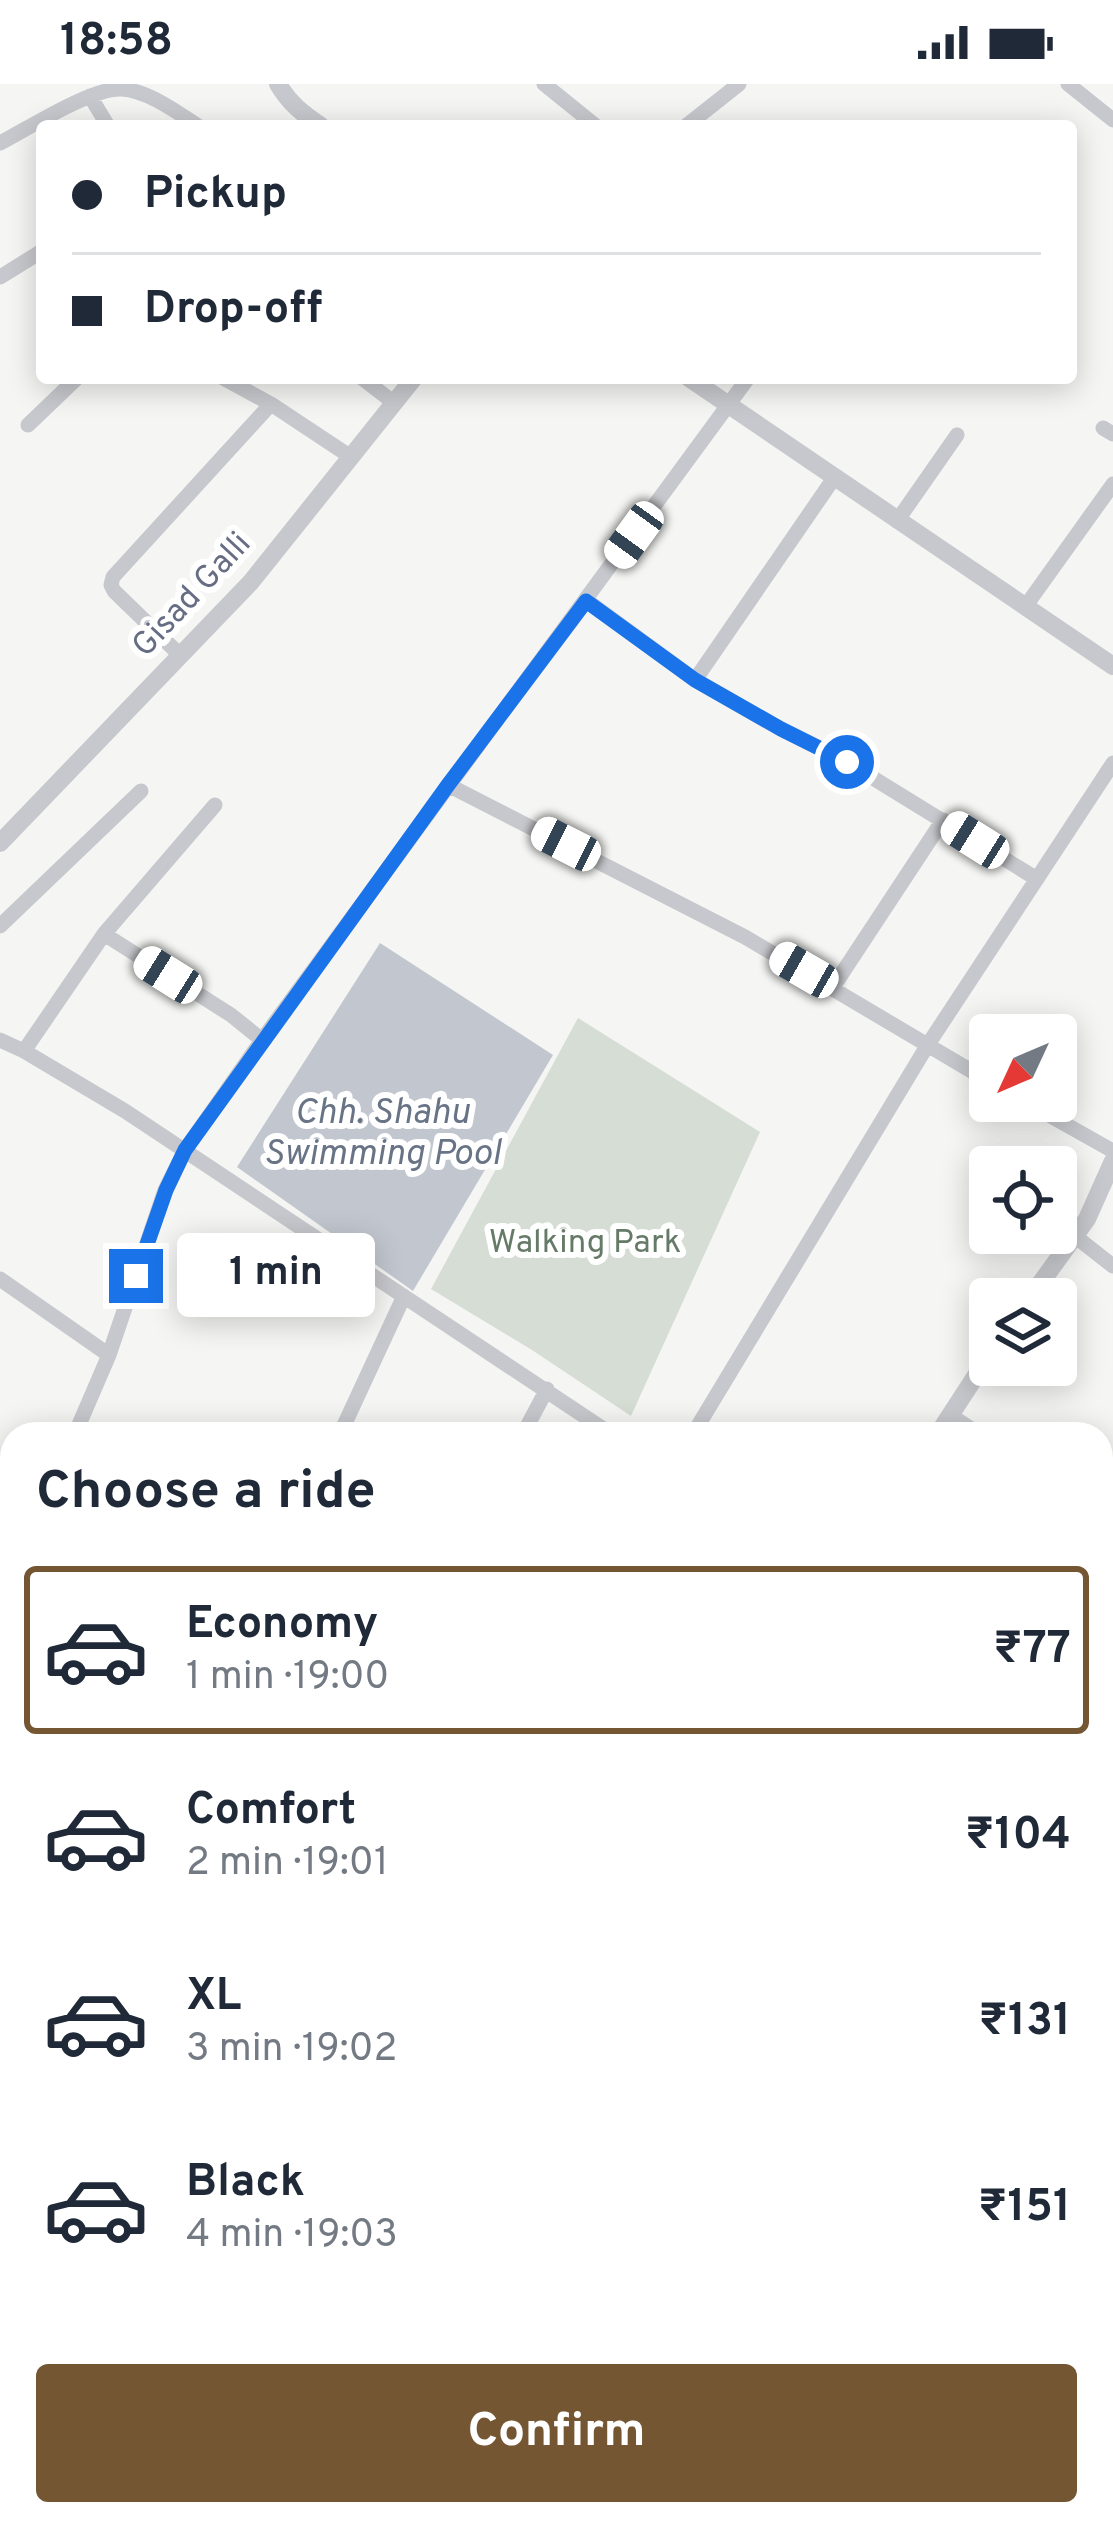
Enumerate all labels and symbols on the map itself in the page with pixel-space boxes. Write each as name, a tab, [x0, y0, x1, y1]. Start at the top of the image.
car	[598, 495, 670, 575]
street label: Gisad Galli	[124, 525, 262, 667]
route start	[820, 735, 874, 789]
car	[935, 806, 1015, 874]
car	[526, 812, 606, 876]
car	[764, 936, 844, 1004]
car	[128, 941, 208, 1009]
north arrow	[969, 1014, 1077, 1122]
water label: Chh. Shahu Swimming Pool	[263, 1091, 503, 1178]
park label: Walking Park	[489, 1223, 681, 1265]
callout: 1 min	[178, 1234, 376, 1318]
route end	[109, 1249, 163, 1303]

